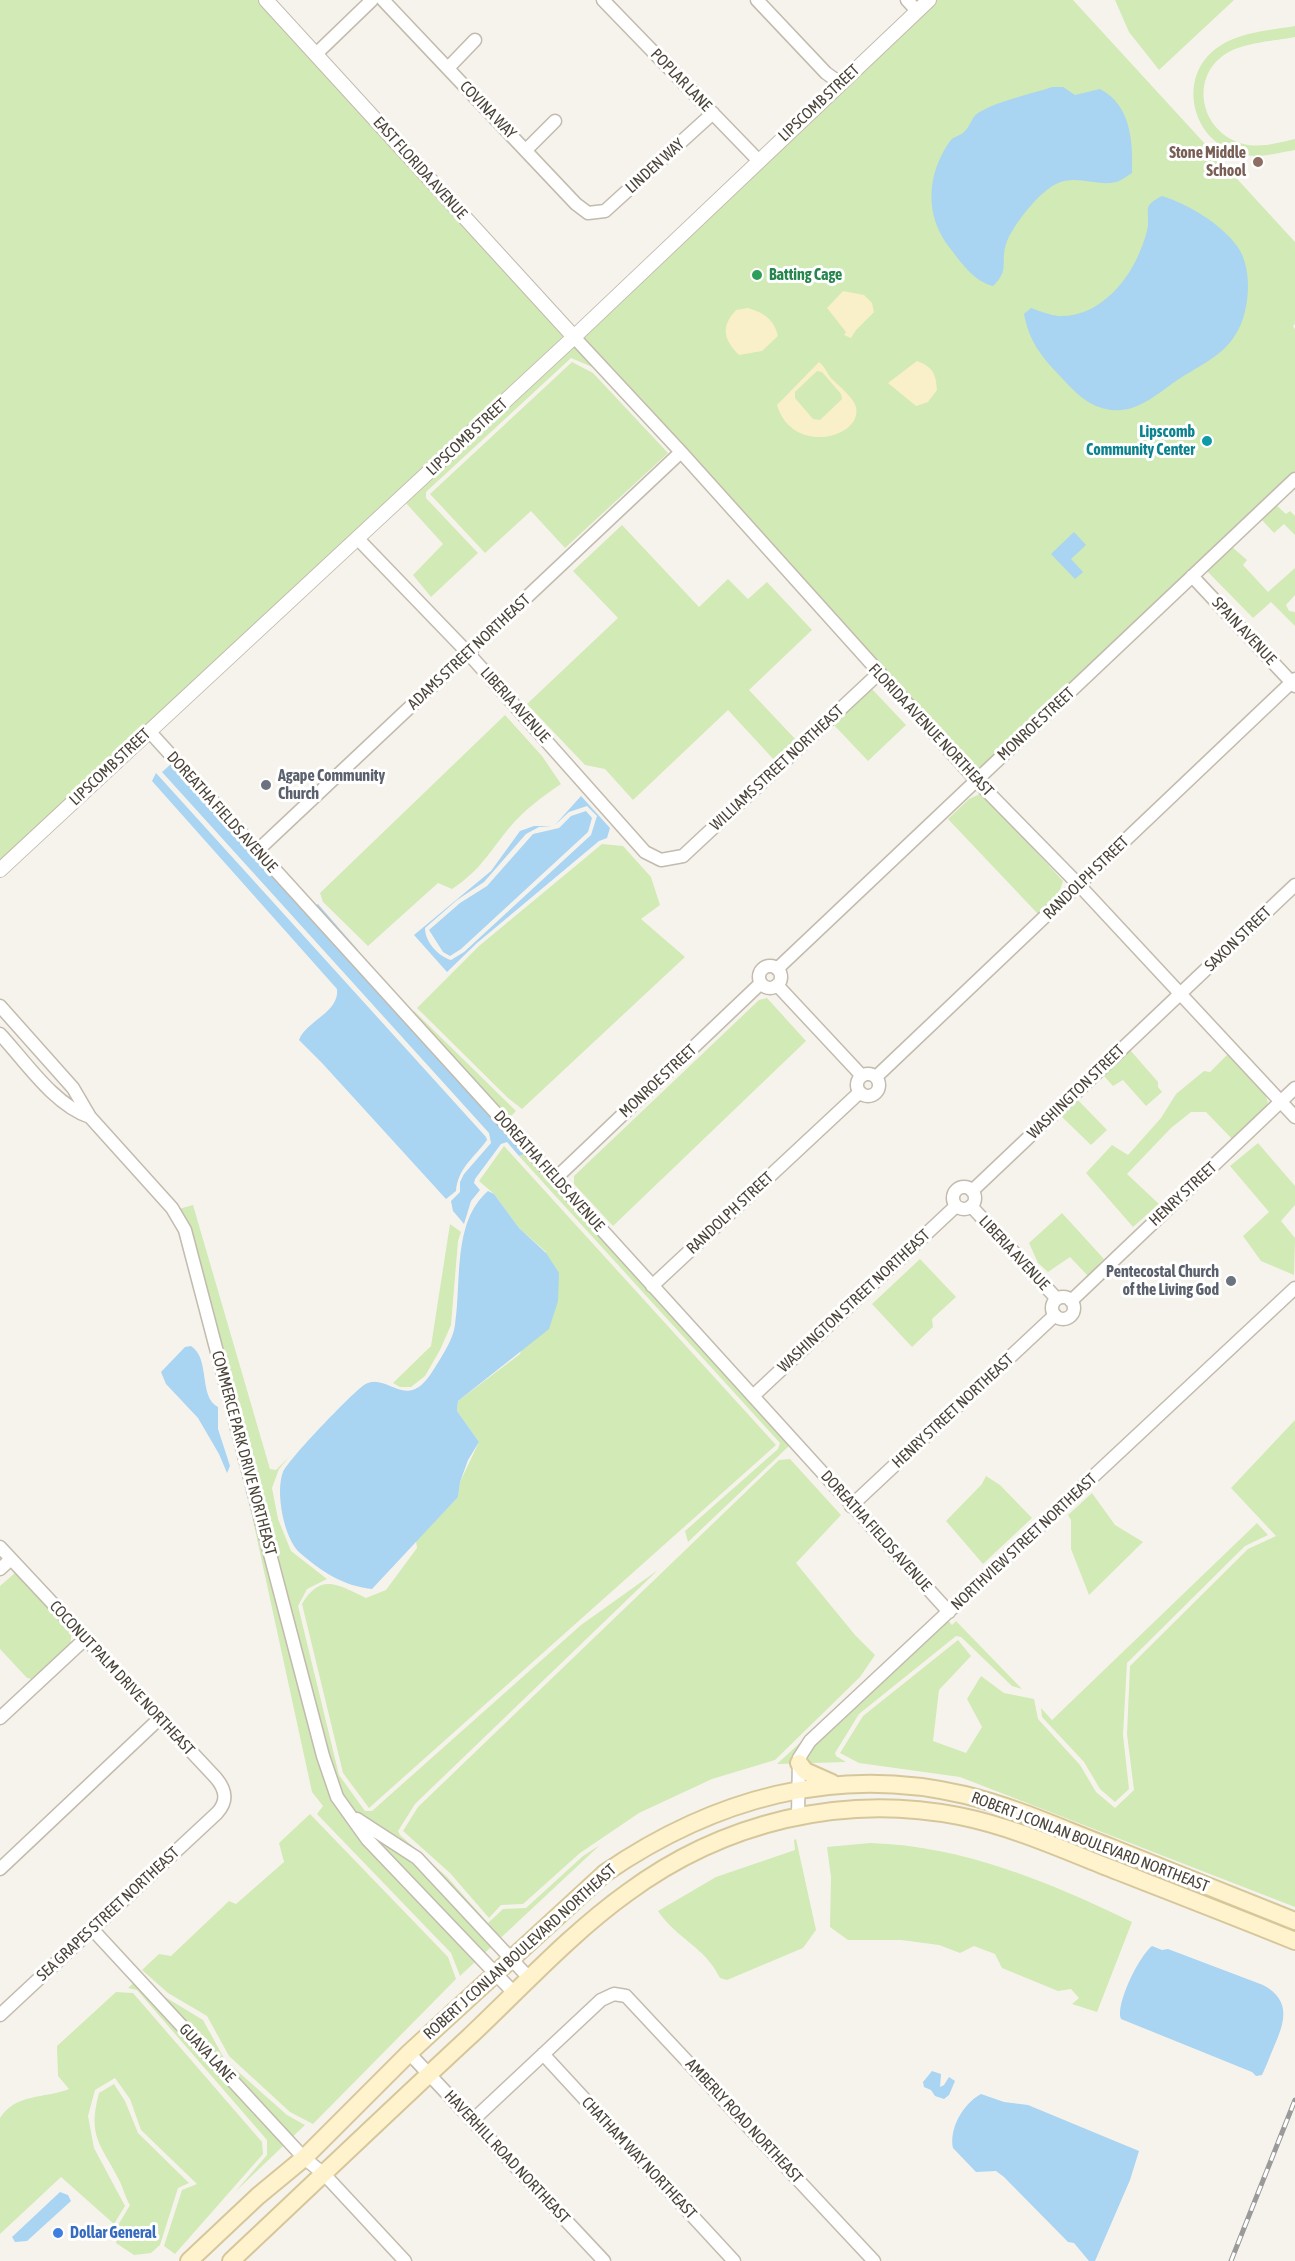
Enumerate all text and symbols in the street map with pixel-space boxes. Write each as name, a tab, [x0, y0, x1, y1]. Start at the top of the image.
street label: POPLAR LANE	[646, 45, 716, 115]
street label: LIPSCOMB STREET	[774, 61, 864, 145]
street label: COVINA WAY	[456, 77, 520, 143]
street label: EAST FLORIDA AVENUE	[369, 113, 471, 223]
street label: LINDEN WAY	[622, 135, 688, 197]
place label: Stone Middle School	[1169, 143, 1246, 181]
marker: Stone Middle School	[1251, 155, 1265, 169]
place label: Batting Cage	[769, 265, 842, 285]
marker: Batting Cage	[750, 268, 764, 282]
street label: LIPSCOMB STREET	[422, 395, 512, 479]
place label: Lipscomb Community Center	[1086, 422, 1195, 460]
marker: Lipscomb Community Center	[1200, 434, 1214, 448]
street label: ADAMS STREET NORTHEAST	[404, 590, 534, 714]
street label: SPAIN AVENUE	[1208, 593, 1280, 669]
street label: FLORIDA AVENUE NORTHEAST	[865, 660, 997, 800]
street label: LIBERIA AVENUE	[476, 663, 554, 747]
street label: MONROE STREET	[994, 684, 1078, 764]
street label: WILLIAMS STREET NORTHEAST	[706, 701, 848, 835]
street label: LIPSCOMB STREET	[65, 725, 155, 809]
street label: DOREATHA FIELDS AVENUE	[163, 748, 281, 876]
place label: Agape Community Church	[278, 766, 385, 804]
marker: Agape Community Church	[259, 778, 273, 792]
street label: RANDOLPH STREET	[1039, 832, 1133, 924]
street label: SAXON STREET	[1201, 903, 1275, 975]
street label: MONROE STREET	[616, 1041, 700, 1121]
street label: WASHINGTON STREET	[1024, 1041, 1128, 1143]
street label: DOREATHA FIELDS AVENUE	[490, 1107, 608, 1235]
street label: HENRY STREET	[1145, 1158, 1221, 1230]
street label: RANDOLPH STREET	[683, 1168, 777, 1258]
street label: LIBERIA AVENUE	[975, 1212, 1053, 1294]
street label: WASHINGTON STREET NORTHEAST	[774, 1225, 934, 1377]
place label: Pentecostal Church of the Living God	[1106, 1262, 1219, 1300]
marker: Pentecostal Church of the Living God	[1224, 1274, 1238, 1288]
street label: COMMERCE PARK DRIVE NORTHEAST	[207, 1349, 281, 1557]
street label: HENRY STREET NORTHEAST	[888, 1350, 1018, 1472]
street label: DOREATHA FIELDS AVENUE	[817, 1467, 935, 1595]
street label: NORTHVIEW STREET NORTHEAST	[947, 1470, 1101, 1614]
street label: COCONUT PALM DRIVE NORTHEAST	[45, 1597, 199, 1759]
street label: ROBERT J CONLAN BOULEVARD NORTHEAST	[969, 1788, 1211, 1896]
street label: SEA GRAPES STREET NORTHEAST	[33, 1843, 183, 1985]
street label: ROBERT J CONLAN BOULEVARD NORTHEAST	[420, 1860, 620, 2044]
street label: GUAVA LANE	[175, 2020, 239, 2086]
street label: AMBERLY ROAD NORTHEAST	[681, 2055, 807, 2187]
street label: HAVERHILL ROAD NORTHEAST	[440, 2086, 574, 2228]
street label: CHATHAM WAY NORTHEAST	[577, 2093, 701, 2223]
place label: Dollar General	[70, 2223, 156, 2243]
marker: Dollar General	[51, 2226, 65, 2240]

